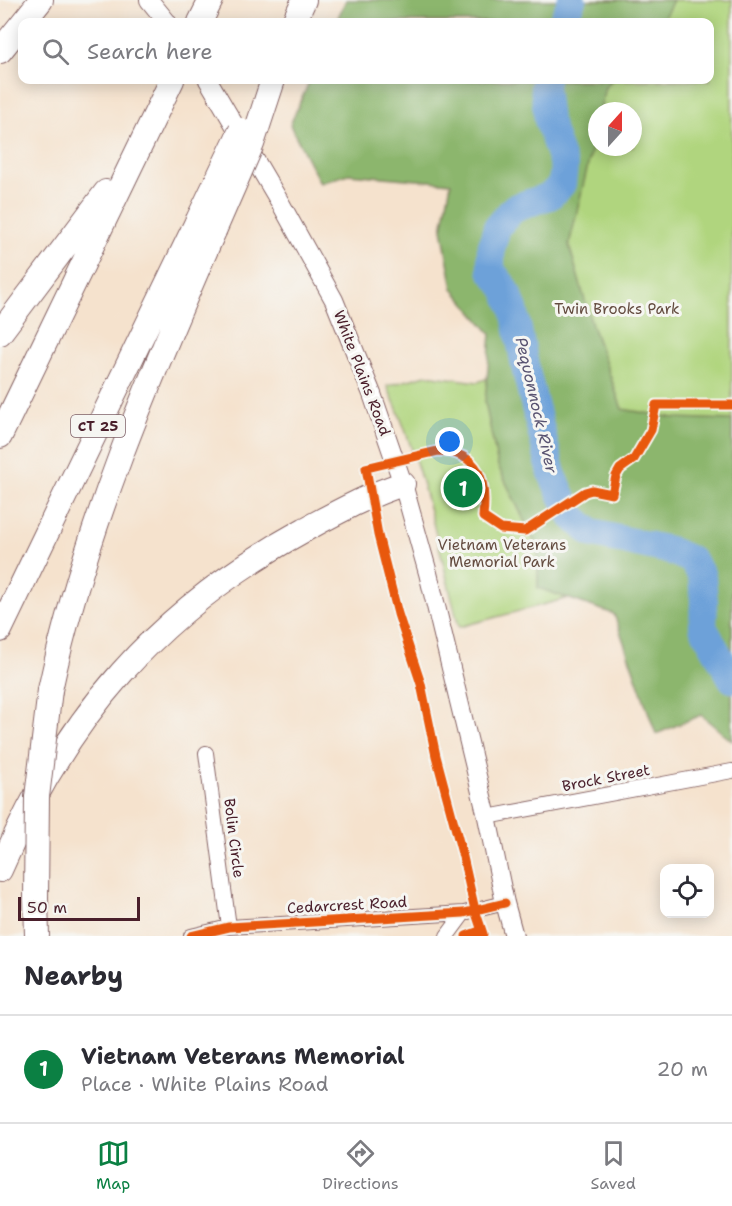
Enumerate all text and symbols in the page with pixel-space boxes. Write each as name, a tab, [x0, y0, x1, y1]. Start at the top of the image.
search box	[18, 18, 714, 84]
icon: search	[39, 35, 72, 68]
text: Search here	[87, 37, 213, 66]
north arrow	[588, 102, 642, 156]
park label: Twin Brooks Park	[554, 299, 680, 319]
street label: White Plains Road	[329, 307, 395, 439]
water label: Pequonnock River	[511, 335, 562, 476]
road number: CT 25	[71, 415, 125, 437]
your location	[435, 427, 464, 456]
pin: 1	[444, 466, 482, 510]
park label: Vietnam Veterans Memorial Park	[438, 535, 566, 572]
street label: Brock Street	[560, 760, 652, 796]
street label: Bolin Circle	[219, 797, 249, 879]
map controls	[660, 864, 714, 918]
button: locate	[660, 864, 714, 918]
street label: Cedarcrest Road	[286, 892, 408, 918]
scale bar	[18, 894, 140, 922]
text: 50 m	[27, 897, 67, 918]
text: Nearby	[24, 958, 123, 993]
text: Vietnam Veterans Memorial	[81, 1042, 405, 1071]
text: 1	[39, 1056, 48, 1082]
text: 20 m	[657, 1056, 708, 1082]
text: Place · White Plains Road	[81, 1071, 328, 1097]
tab: Map	[96, 1137, 130, 1194]
tab: Directions	[322, 1137, 399, 1194]
tab: Saved	[591, 1137, 636, 1194]

